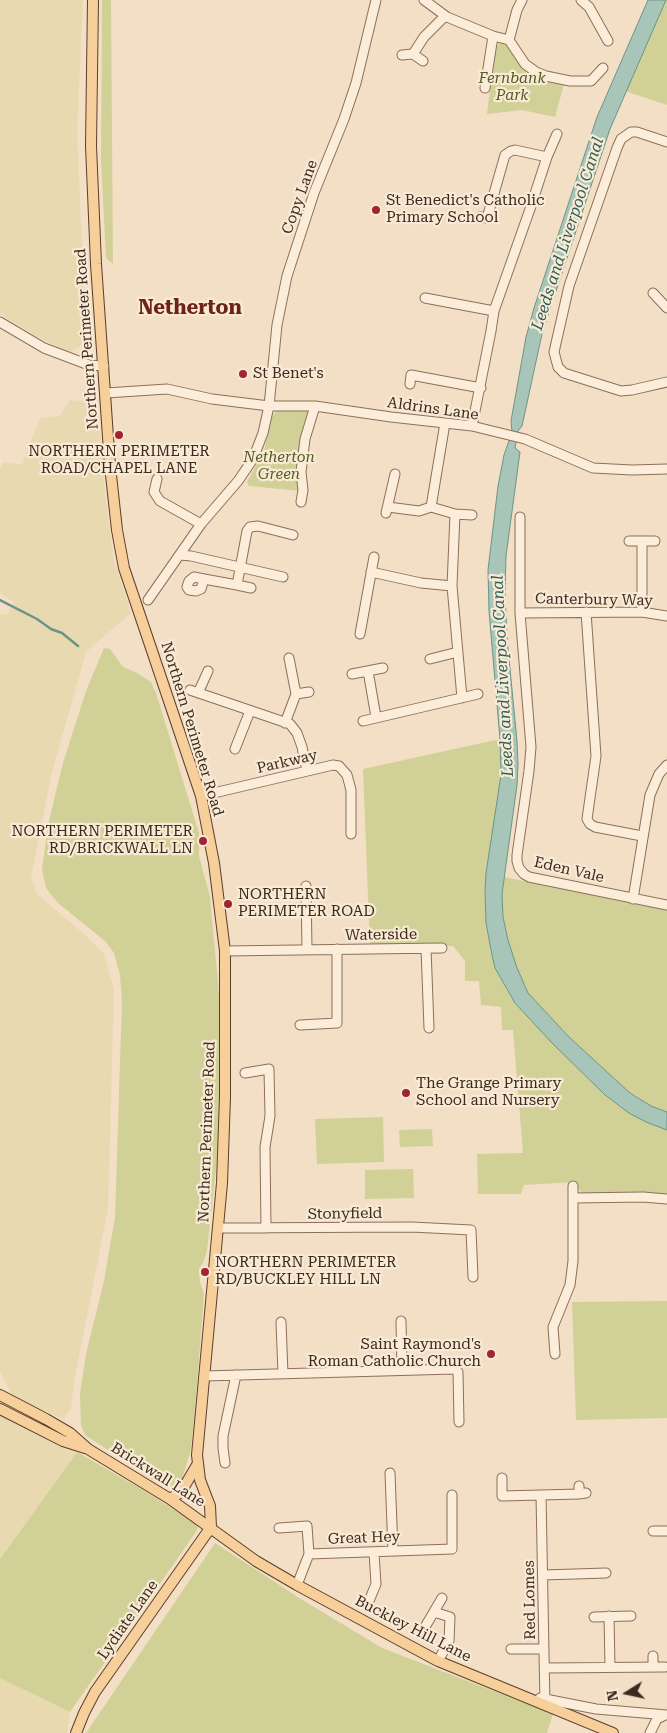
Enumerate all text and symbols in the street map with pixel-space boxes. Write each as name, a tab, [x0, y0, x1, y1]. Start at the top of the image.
park label: Fernbank Park	[478, 70, 546, 105]
water label: Leeds and Liverpool Canal	[528, 135, 608, 333]
street label: Copy Lane	[278, 157, 322, 237]
place label: St Benedict's Catholic Primary School	[386, 192, 544, 227]
marker: St Benedict's Catholic Primary School	[370, 204, 382, 216]
street label: Northern Perimeter Road	[72, 248, 102, 430]
district label: Netherton	[138, 296, 242, 320]
place label: St Benet's	[253, 365, 324, 383]
marker: St Benet's	[237, 368, 249, 380]
street label: Aldrins Lane	[386, 394, 480, 424]
marker: NORTHERN PERIMETER ROAD/CHAPEL LANE	[113, 429, 125, 441]
place label: NORTHERN PERIMETER ROAD/CHAPEL LANE	[28, 443, 210, 478]
park label: Netherton Green	[243, 449, 315, 484]
water label: Leeds and Liverpool Canal	[488, 575, 518, 777]
street label: Canterbury Way	[535, 590, 653, 610]
street label: Northern Perimeter Road	[157, 640, 227, 818]
street label: Parkway	[255, 746, 319, 778]
place label: NORTHERN PERIMETER RD/BRICKWALL LN	[12, 823, 193, 858]
marker: NORTHERN PERIMETER RD/BRICKWALL LN	[197, 835, 209, 847]
street label: Eden Vale	[532, 853, 606, 887]
place label: NORTHERN PERIMETER ROAD	[238, 886, 375, 921]
marker: NORTHERN PERIMETER ROAD	[222, 898, 234, 910]
street label: Waterside	[345, 925, 417, 945]
street label: Northern Perimeter Road	[195, 1041, 219, 1223]
place label: The Grange Primary School and Nursery	[416, 1075, 561, 1110]
marker: The Grange Primary School and Nursery	[400, 1087, 412, 1099]
street label: Stonyfield	[307, 1204, 383, 1224]
place label: NORTHERN PERIMETER RD/BUCKLEY HILL LN	[215, 1254, 396, 1289]
marker: NORTHERN PERIMETER RD/BUCKLEY HILL LN	[199, 1266, 211, 1278]
place label: Saint Raymond's Roman Catholic Church	[308, 1336, 481, 1371]
marker: Saint Raymond's Roman Catholic Church	[485, 1348, 497, 1360]
street label: Brickwall Lane	[108, 1439, 208, 1511]
street label: Great Hey	[327, 1528, 401, 1548]
street label: Red Lomes	[520, 1560, 540, 1640]
street label: Lydiate Lane	[94, 1577, 162, 1663]
street label: Buckley Hill Lane	[352, 1592, 474, 1666]
north arrow	[602, 1668, 652, 1718]
text: N	[603, 1689, 621, 1702]

